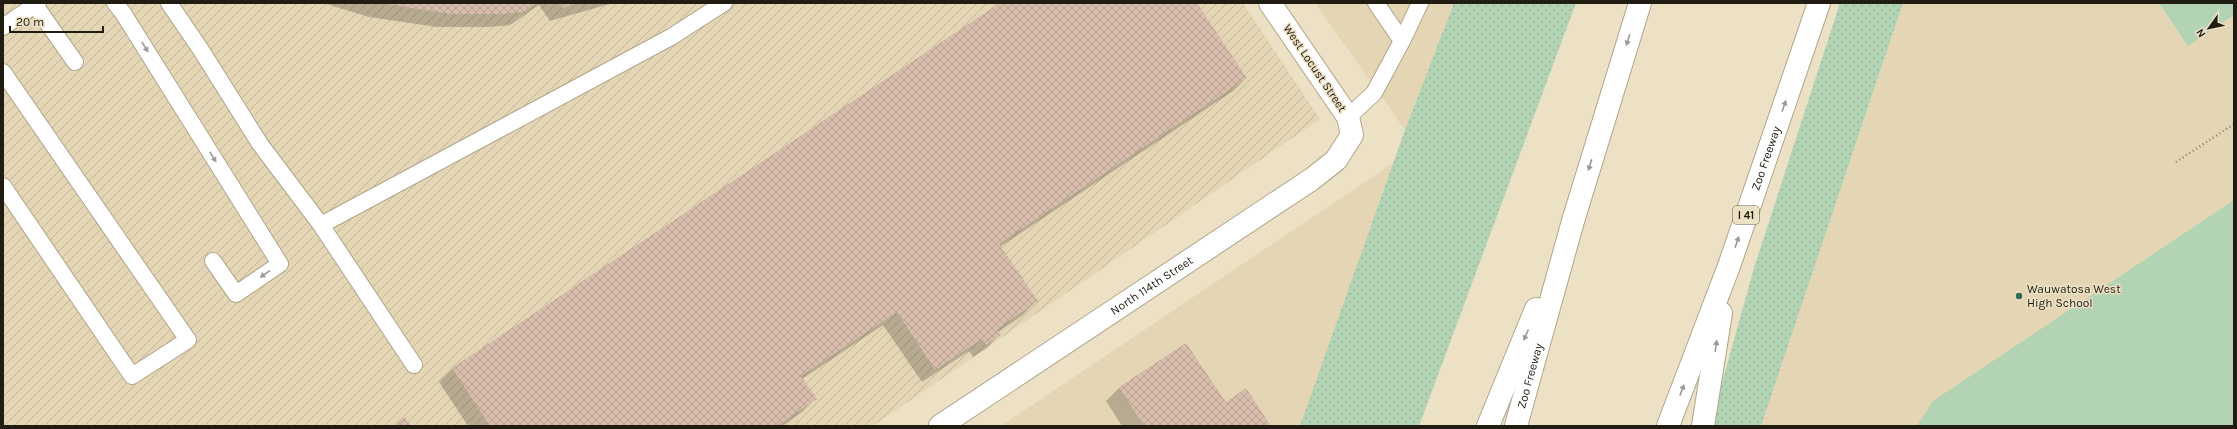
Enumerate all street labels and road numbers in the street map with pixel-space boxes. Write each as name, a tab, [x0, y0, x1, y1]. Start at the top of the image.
street label: West Locust Street	[1281, 22, 1350, 115]
street label: Zoo Freeway	[1748, 124, 1783, 192]
road number: I 41	[1733, 206, 1759, 224]
street label: North 114th Street	[1108, 253, 1196, 318]
street label: Zoo Freeway	[1514, 341, 1546, 410]

